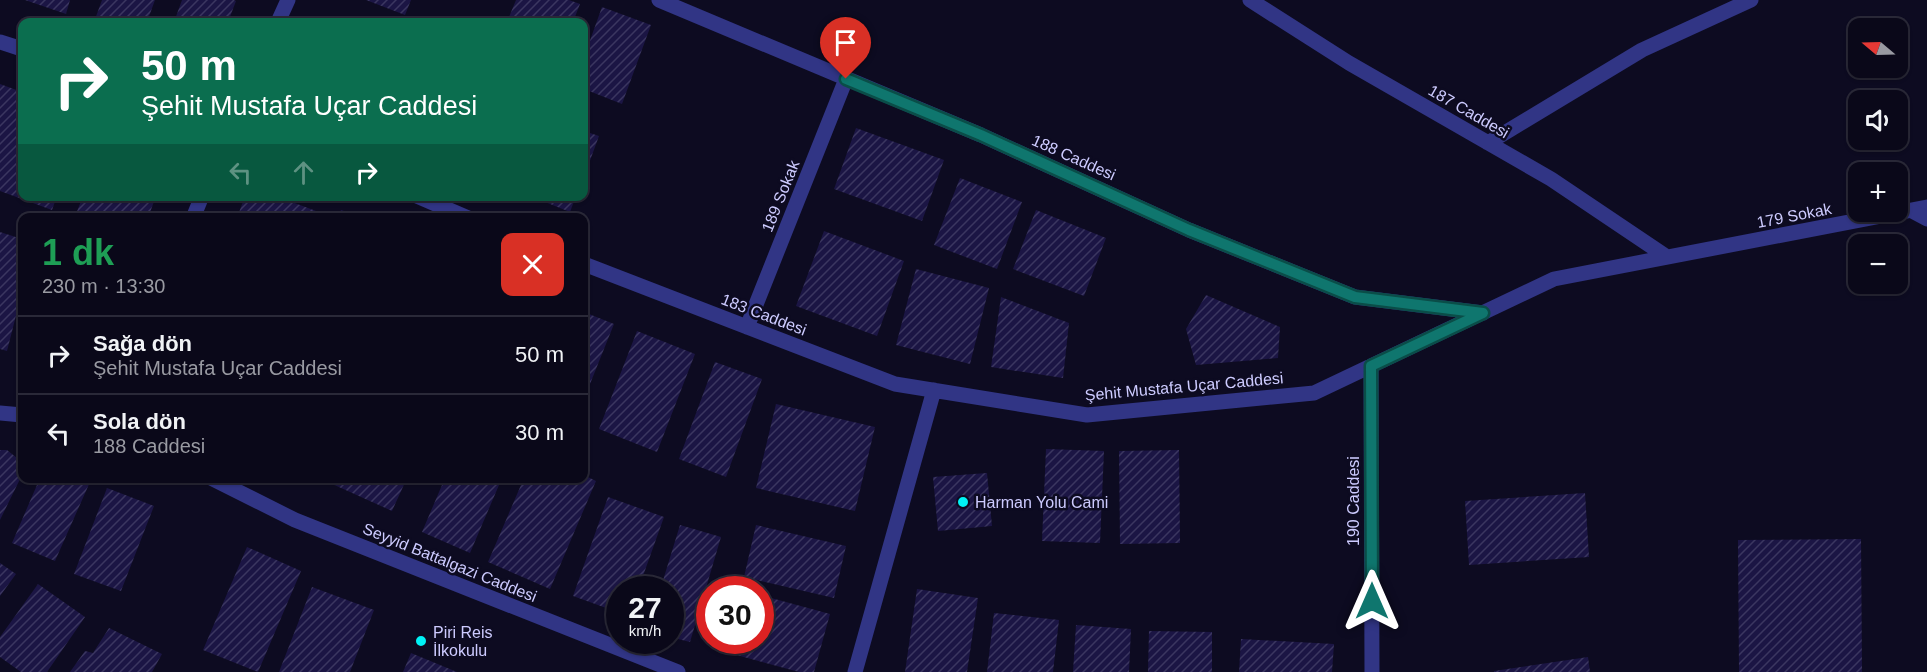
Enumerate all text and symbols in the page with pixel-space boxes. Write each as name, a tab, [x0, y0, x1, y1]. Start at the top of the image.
pin	[820, 17, 871, 79]
north arrow	[1848, 18, 1908, 78]
map controls	[1848, 18, 1908, 294]
icon: arrive	[829, 26, 862, 59]
icon: right	[42, 42, 120, 120]
text: 50 m	[141, 42, 237, 89]
street label: 187 Caddesi	[1426, 82, 1512, 141]
button: sound	[1848, 90, 1908, 150]
text: Şehit Mustafa Uçar Caddesi	[141, 91, 477, 121]
street label: 188 Caddesi	[1029, 131, 1118, 183]
icon: left	[224, 156, 257, 189]
icon: ahead	[287, 156, 320, 189]
icon: right	[350, 156, 383, 189]
street label: 189 Sokak	[758, 157, 803, 234]
button: +	[1848, 162, 1908, 222]
street label: 179 Sokak	[1755, 200, 1834, 231]
text: 1 dk	[42, 232, 114, 273]
button: close	[501, 233, 564, 296]
button: −	[1848, 234, 1908, 294]
text: 230 m · 13:30	[42, 275, 165, 297]
street label: 183 Caddesi	[719, 290, 809, 339]
text: Sağa dön	[93, 331, 192, 356]
icon: right	[42, 339, 75, 372]
text: 50 m	[515, 342, 564, 367]
text: Şehit Mustafa Uçar Caddesi	[93, 357, 342, 379]
street label: Şehit Mustafa Uçar Caddesi	[1084, 369, 1284, 404]
text: Sola dön	[93, 409, 186, 434]
icon: left	[42, 417, 75, 450]
text: 30 m	[515, 420, 564, 445]
text: 188 Caddesi	[93, 435, 205, 457]
street label: 190 Caddesi	[1345, 456, 1362, 546]
place label: Harman Yolu Cami	[975, 494, 1108, 511]
marker: Harman Yolu Cami	[956, 495, 970, 509]
street label: Seyyid Battalgazi Caddesi	[360, 520, 539, 605]
position arrow	[1340, 569, 1404, 633]
speed limit sign: 30	[696, 576, 774, 654]
text: 27	[628, 591, 662, 624]
text: km/h	[629, 622, 661, 639]
place label: Piri Reis İlkokulu	[433, 624, 493, 659]
marker: Piri Reis İlkokulu	[414, 634, 428, 648]

